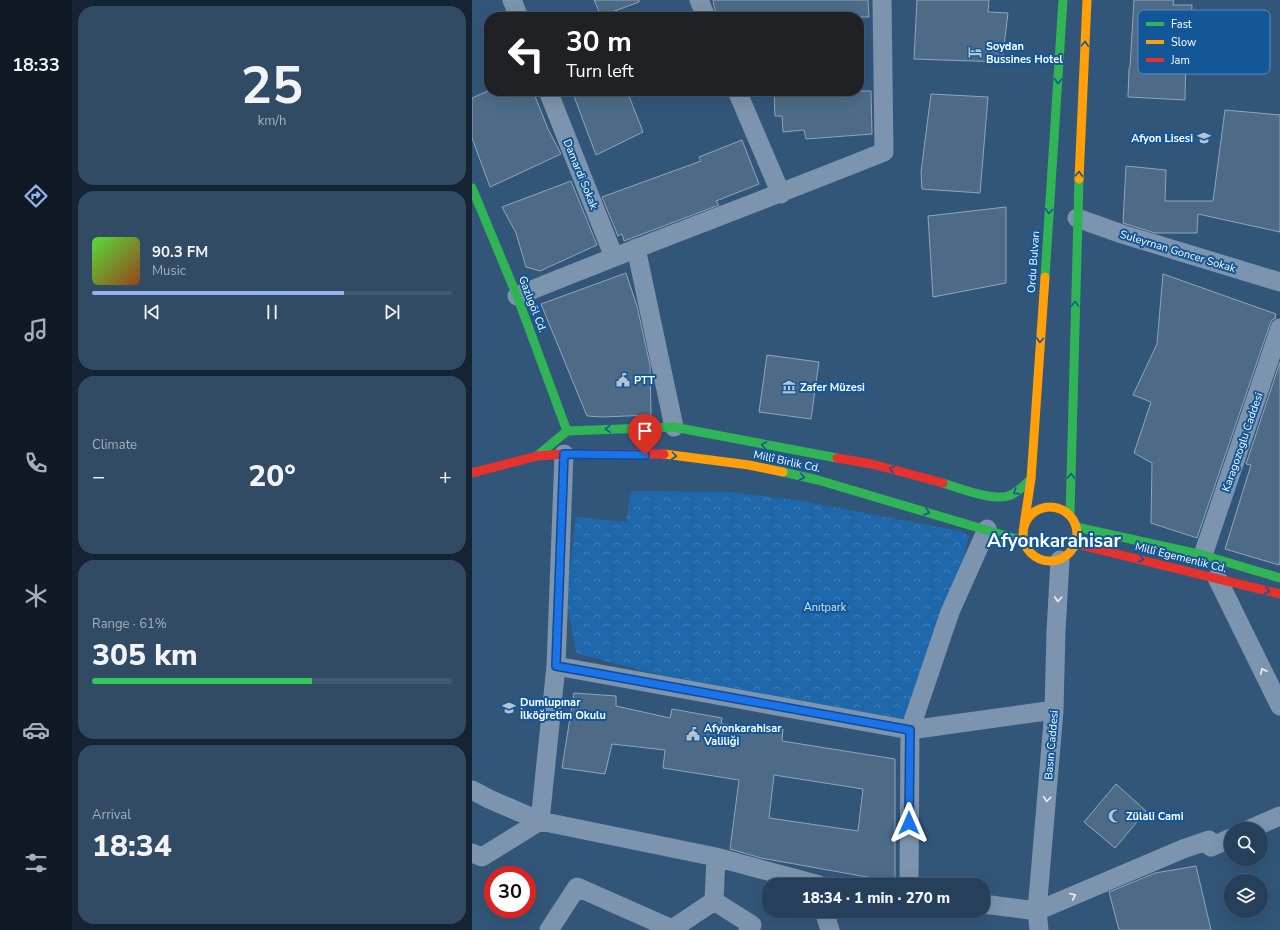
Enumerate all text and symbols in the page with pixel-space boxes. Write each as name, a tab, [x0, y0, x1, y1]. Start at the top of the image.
legend	[1138, 10, 1270, 74]
text: Fast	[1171, 17, 1192, 32]
text: 30 m	[566, 23, 632, 61]
icon: left	[500, 28, 552, 80]
text: Slow	[1171, 35, 1196, 50]
place label: Soydan Bussines Hotel	[986, 39, 1063, 67]
one-way arrow	[1081, 41, 1089, 47]
hotel icon: Soydan Bussines Hotel	[967, 44, 983, 60]
text: 25	[241, 50, 303, 121]
text: 18:33	[12, 53, 60, 77]
text: Jam	[1170, 53, 1190, 68]
text: Turn left	[566, 59, 634, 83]
one-way arrow	[1053, 78, 1062, 84]
text: km/h	[258, 112, 286, 130]
school or university icon: Afyon Lisesi	[1196, 130, 1212, 146]
place label: Afyon Lisesi	[1131, 131, 1193, 146]
street label: Damardi Sokak	[560, 137, 602, 212]
one-way arrow	[1075, 171, 1083, 177]
icon: directions	[22, 182, 50, 210]
one-way arrow	[1044, 207, 1053, 214]
street label: Suleyrnan Goncer Sokak	[1118, 227, 1238, 276]
street label: Ordu Bulvarı	[1024, 230, 1043, 294]
text: 90.3 FM	[152, 242, 208, 262]
text: Music	[152, 262, 186, 280]
street label: Gazlıgöl Cd.	[515, 274, 550, 335]
icon: previous	[141, 301, 163, 323]
icon: pause	[261, 301, 283, 323]
icon: next	[381, 301, 403, 323]
one-way arrow	[1071, 301, 1079, 307]
icon: music	[22, 316, 50, 344]
one-way arrow	[1036, 337, 1045, 343]
public building icon: PTT	[615, 372, 631, 388]
place label: PTT	[634, 373, 655, 388]
museum icon: Zafer Müzesi	[781, 379, 797, 395]
place label: Zafer Müzesi	[800, 380, 865, 395]
street label: Karagozoglu Caddesi	[1218, 390, 1267, 494]
pin	[628, 414, 662, 455]
icon: arrive	[634, 420, 656, 442]
one-way arrow	[605, 425, 611, 434]
text: Climate	[92, 436, 137, 454]
one-way arrow	[761, 441, 767, 449]
street label: Millî Birlik Cd.	[752, 447, 822, 476]
icon: phone	[22, 449, 50, 477]
one-way arrow	[671, 451, 677, 460]
text: 20°	[248, 456, 296, 497]
text: −	[92, 462, 105, 492]
text: +	[439, 462, 452, 492]
one-way arrow	[889, 465, 896, 474]
one-way arrow	[799, 472, 805, 480]
one-way arrow	[1067, 473, 1075, 479]
one-way arrow	[1013, 488, 1020, 495]
one-way arrow	[924, 507, 931, 516]
district label: Afyonkarahisar	[987, 528, 1121, 554]
street label: Millî Egemenlik Cd.	[1133, 539, 1228, 576]
one-way arrow	[1138, 555, 1144, 563]
icon: climate	[22, 582, 50, 610]
one-way arrow	[1264, 586, 1270, 594]
one-way arrow	[1053, 596, 1062, 602]
park label: Anıtpark	[804, 600, 847, 615]
text: Range · 61%	[92, 615, 167, 633]
text: 305 km	[92, 635, 198, 676]
one-way arrow	[1260, 668, 1268, 675]
place label: Dumlupınar İlköğretim Okulu	[520, 695, 606, 723]
school or university icon: Dumlupınar İlköğretim Okulu	[501, 700, 517, 716]
street label: Basın Caddesi	[1041, 710, 1062, 780]
icon: car	[22, 716, 50, 744]
place label: Afyonkarahisar Valiliği	[703, 721, 782, 749]
public building icon: Afyonkarahisar Valiliği	[685, 726, 701, 742]
one-way arrow	[1042, 796, 1051, 802]
position arrow	[888, 802, 930, 844]
text: Arrival	[92, 806, 131, 824]
mosque icon: Zülali Cami	[1107, 808, 1123, 824]
place label: Zülali Cami	[1126, 809, 1184, 824]
map controls	[1224, 822, 1268, 918]
button: search	[1224, 822, 1268, 866]
text: 18:34	[92, 826, 172, 867]
icon: filters	[22, 849, 50, 877]
speed limit sign: 30	[484, 866, 536, 918]
button: layers	[1224, 874, 1268, 918]
text: 18:34 · 1 min · 270 m	[802, 888, 950, 908]
one-way arrow	[1068, 893, 1076, 901]

